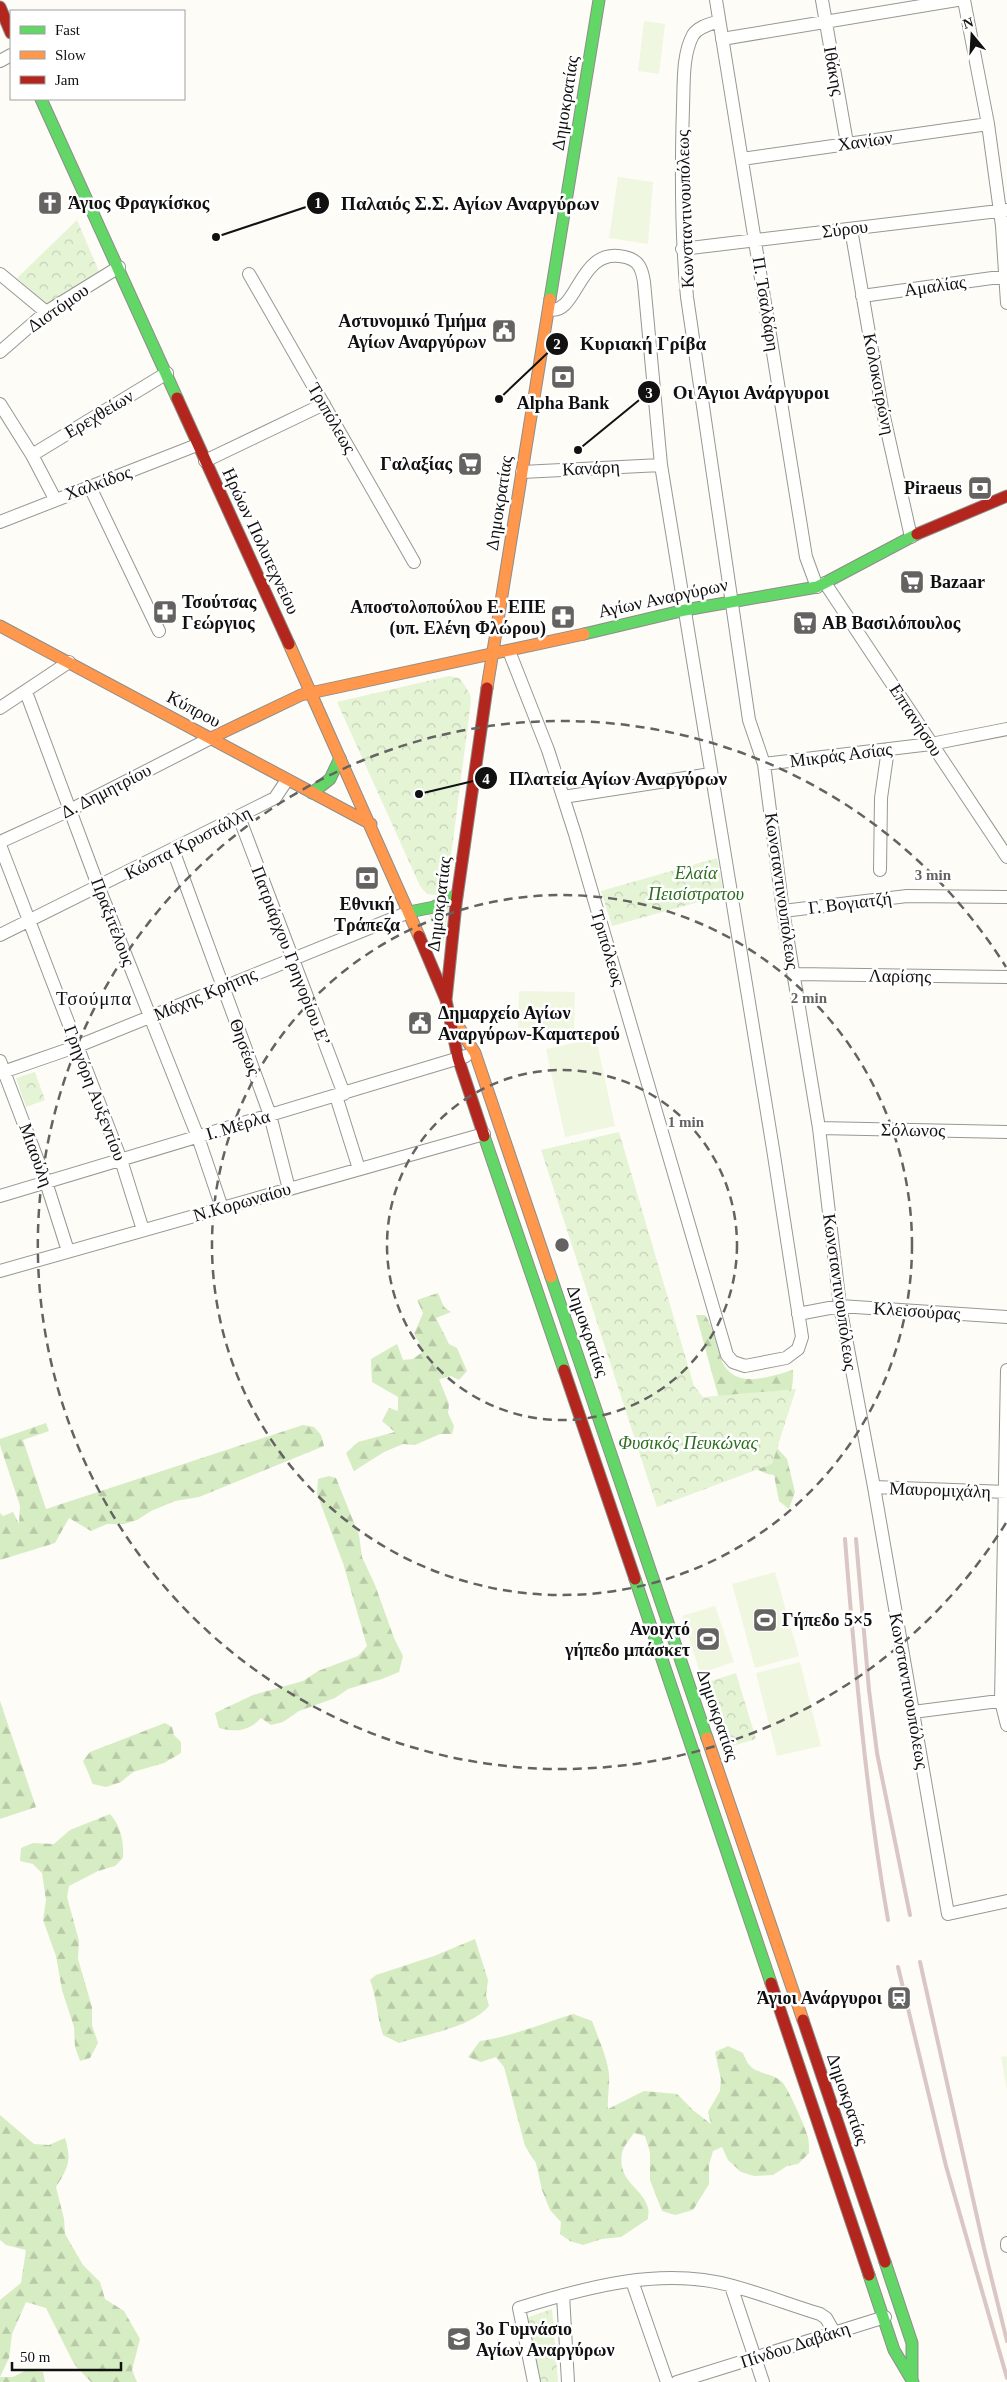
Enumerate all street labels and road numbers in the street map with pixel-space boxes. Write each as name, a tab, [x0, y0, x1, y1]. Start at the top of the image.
street label: Ιθάκης	[820, 45, 848, 97]
street label: Δημοκρατίας	[548, 54, 582, 152]
street label: Χανίων	[836, 127, 894, 155]
street label: Κωνσταντινουπόλεως	[672, 130, 698, 288]
street label: Σύρου	[821, 216, 869, 242]
street label: Π. Τσαλδάρη	[749, 255, 783, 353]
street label: Αμαλίας	[903, 272, 967, 300]
street label: Διστόμου	[24, 280, 92, 336]
street label: Κολοκοτρώνη	[859, 332, 899, 436]
street label: Τριπόλεως	[304, 379, 360, 457]
street label: Ερεχθείων	[61, 386, 137, 442]
street label: Δημοκρατίας	[482, 454, 516, 552]
street label: Κανάρη	[562, 457, 620, 479]
street label: Χαλκίδος	[62, 462, 134, 504]
street label: Ηρώων Πολυτεχνείου	[218, 465, 304, 617]
street label: Αγίων Αναργύρων	[596, 574, 730, 622]
street label: Επτανήσου	[885, 680, 947, 760]
street label: Κύπρου	[164, 687, 224, 731]
street label: Μικράς Ασίας	[789, 739, 893, 771]
street label: Δ. Δημητρίου	[58, 760, 155, 822]
street label: Κώστα Κρυστάλλη	[122, 803, 254, 883]
street label: Κωνσταντινουπόλεως	[761, 811, 803, 971]
street label: Δημοκρατίας	[423, 855, 455, 953]
street label: Πατριάρχου Γρηγορίου Ε’	[247, 863, 335, 1049]
street label: Πραξιτέλους	[87, 875, 139, 969]
street label: Γ. Βογιατζή	[807, 888, 893, 918]
street label: Τριπόλεως	[587, 908, 629, 988]
street label: Μάχης Κρήτης	[151, 963, 259, 1025]
street label: Λαρίσης	[869, 965, 931, 987]
street label: Θησέως	[226, 1016, 264, 1078]
street label: Γρηγόρη Αυξεντίου	[60, 1023, 130, 1164]
street label: Ι. Μέρλα	[204, 1106, 273, 1144]
street label: Σόλωνος	[881, 1119, 945, 1141]
street label: Μιαούλη	[15, 1120, 57, 1190]
street label: Ν.Κορωναίου	[191, 1178, 293, 1225]
street label: Κωνσταντινουπόλεως	[819, 1212, 861, 1372]
street label: Δημοκρατίας	[563, 1282, 613, 1380]
street label: Κλεισούρας	[873, 1298, 961, 1324]
street label: Μαυρομιχάλη	[889, 1478, 991, 1502]
street label: Κωνσταντινουπόλεως	[885, 1611, 933, 1771]
street label: Δημοκρατίας	[693, 1666, 743, 1764]
street label: Δημοκρατίας	[823, 2050, 873, 2148]
street label: Πίνδου Δαβάκη	[738, 2318, 852, 2372]

